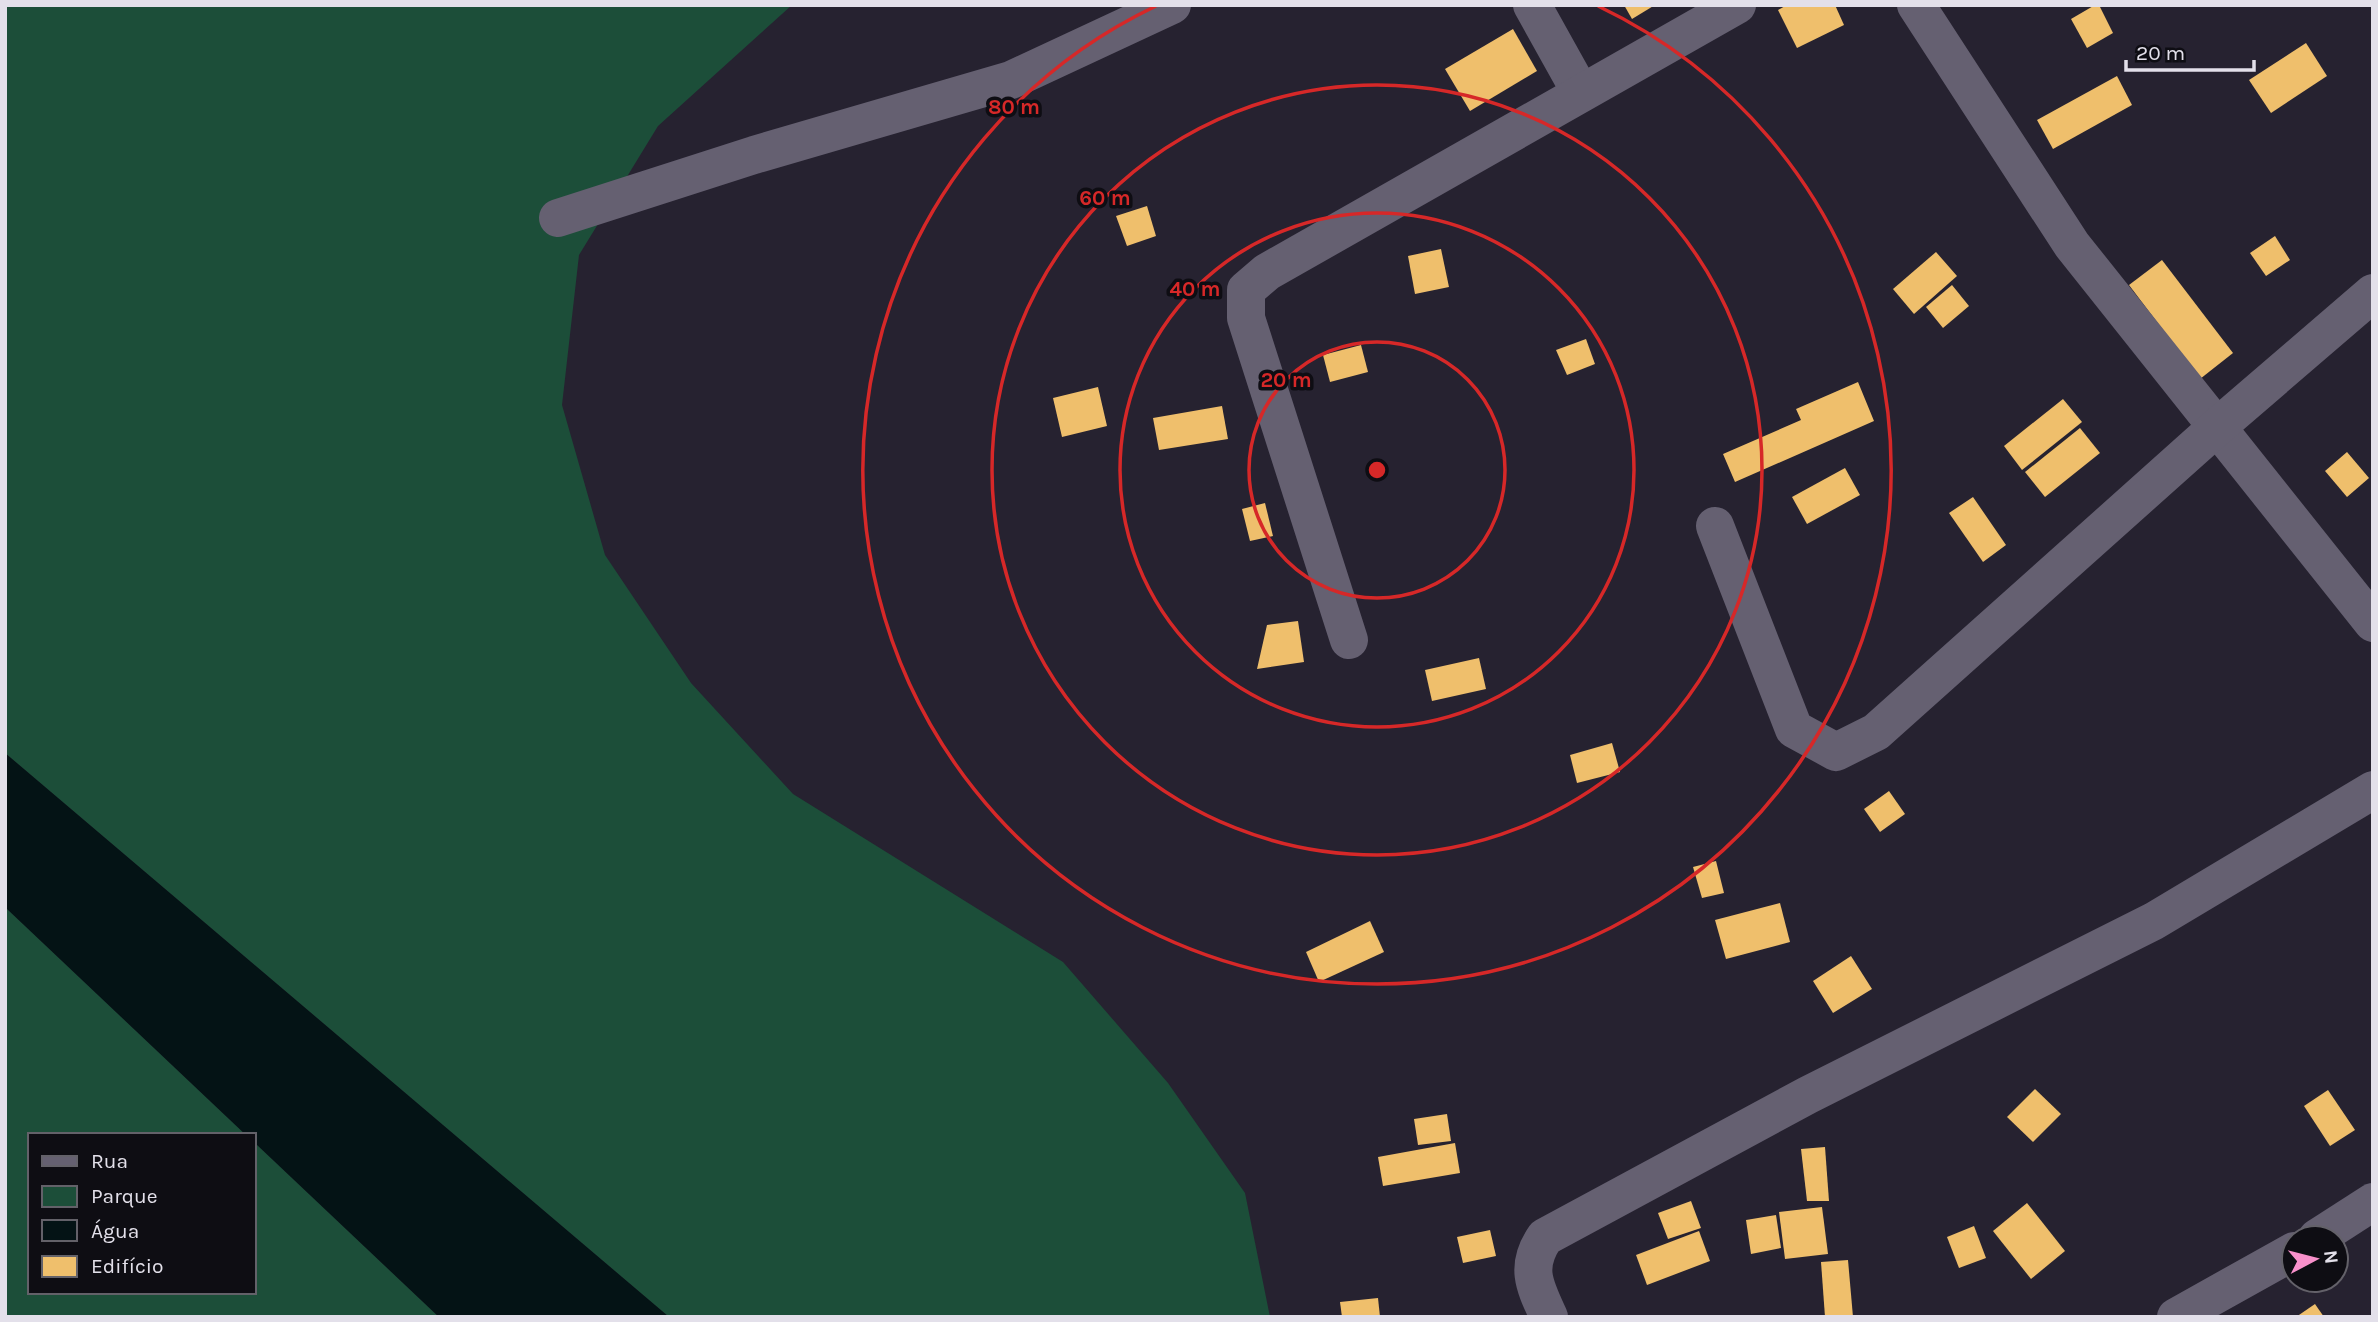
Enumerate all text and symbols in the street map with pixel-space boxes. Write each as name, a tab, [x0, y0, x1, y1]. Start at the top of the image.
scale bar	[2126, 28, 2254, 72]
text: 20 m	[2136, 41, 2185, 65]
text: 80 m	[988, 95, 1040, 119]
text: 60 m	[1079, 186, 1131, 210]
text: 40 m	[1169, 277, 1221, 301]
text: 20 m	[1260, 368, 1312, 392]
centre of rings	[1365, 458, 1389, 482]
legend	[28, 1133, 256, 1294]
text: Rua	[91, 1149, 128, 1173]
text: Parque	[91, 1184, 158, 1208]
text: Água	[91, 1219, 139, 1243]
north arrow	[2280, 1224, 2350, 1294]
text: N	[2319, 1249, 2343, 1265]
text: Edifício	[91, 1254, 164, 1278]

